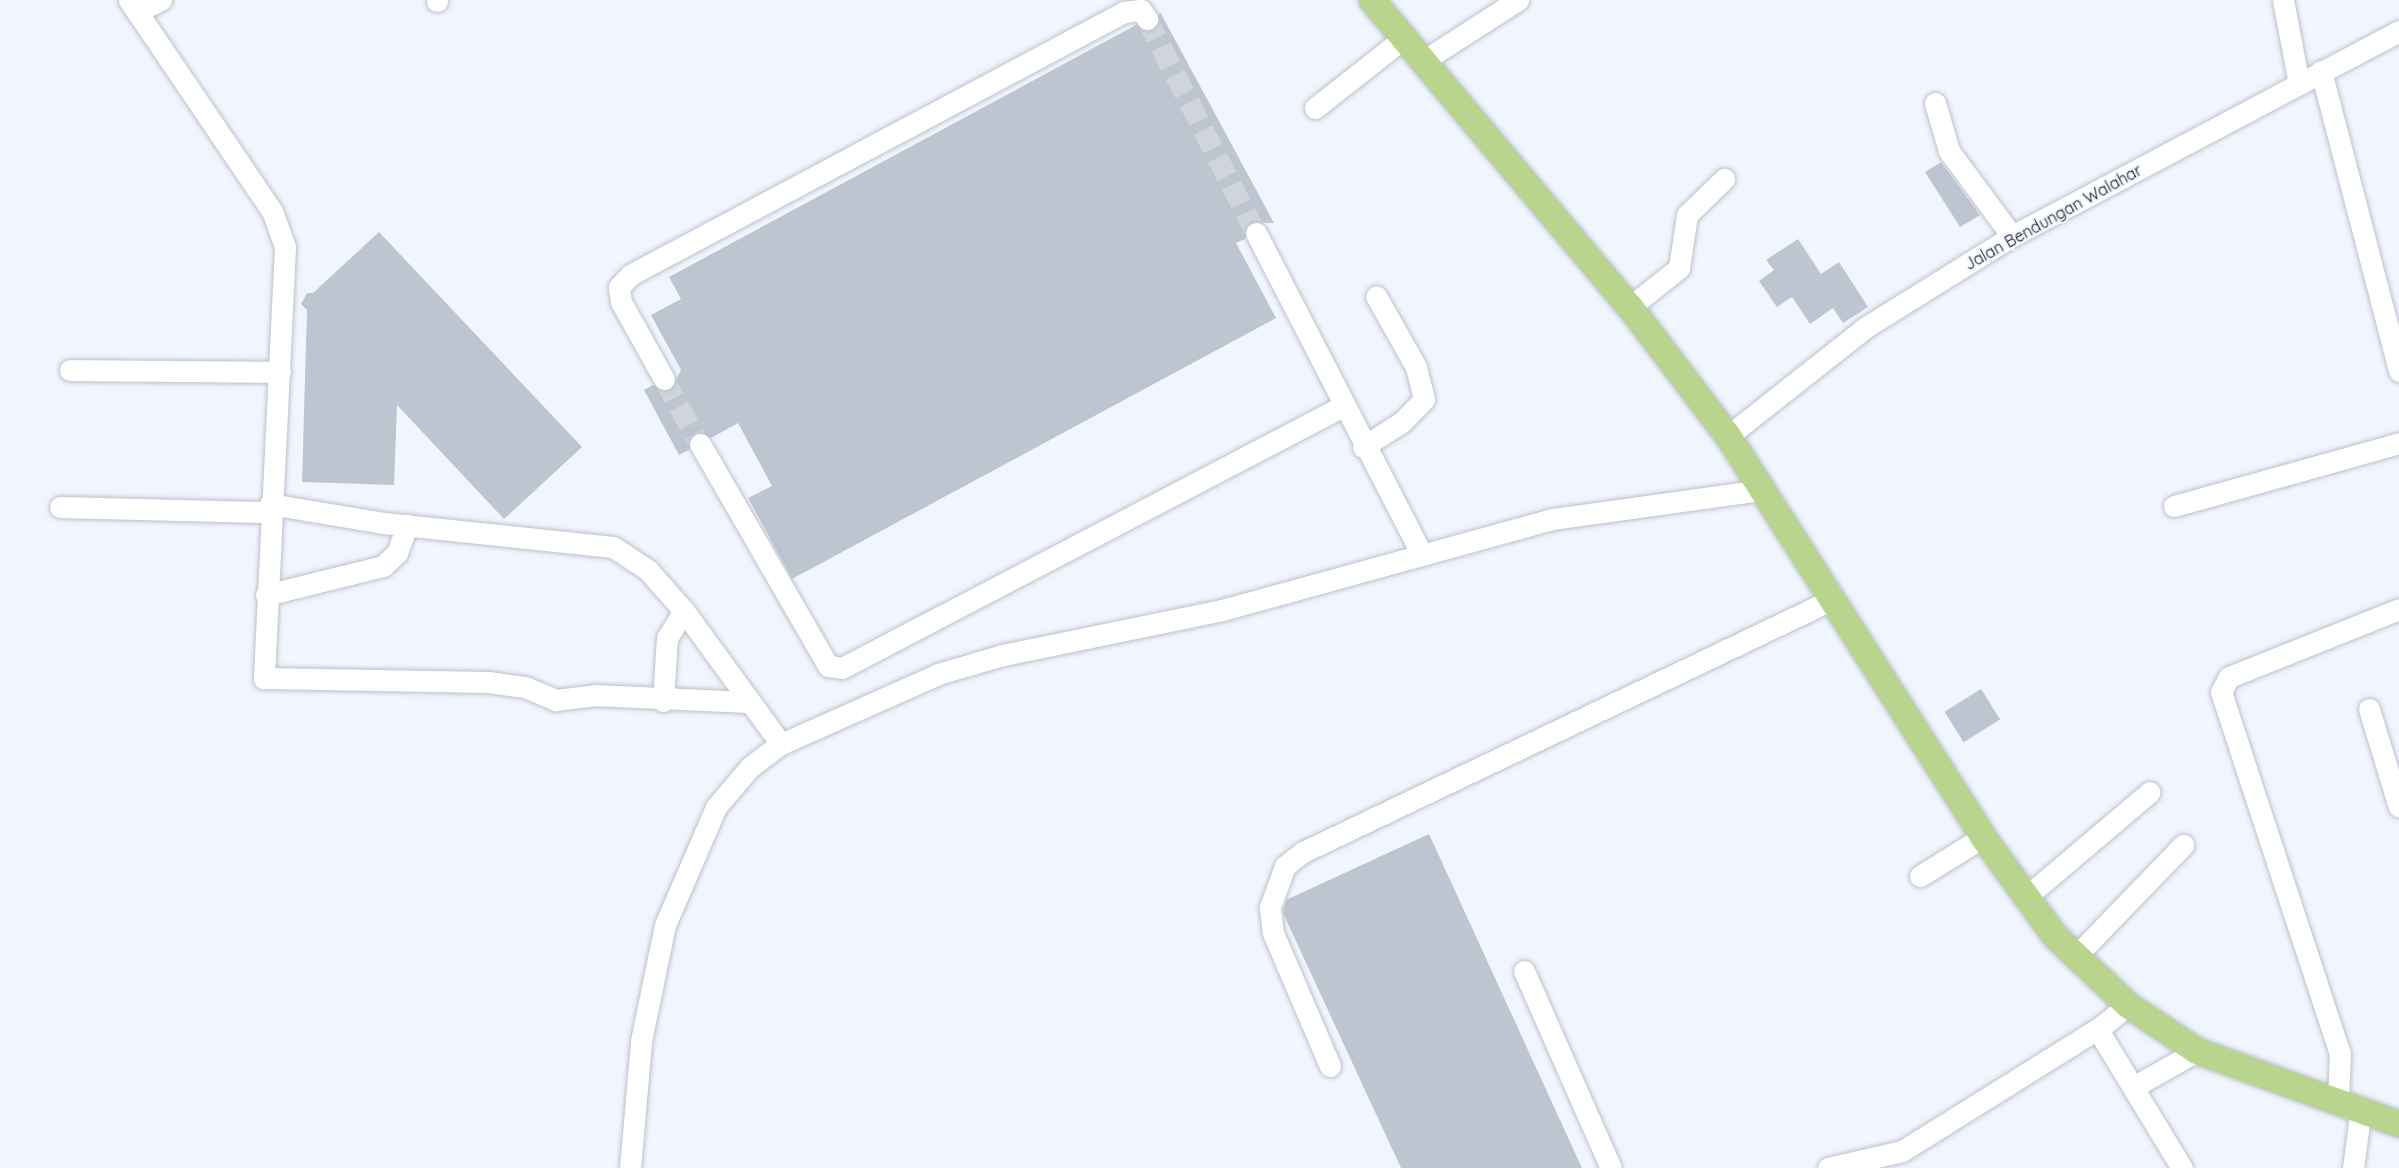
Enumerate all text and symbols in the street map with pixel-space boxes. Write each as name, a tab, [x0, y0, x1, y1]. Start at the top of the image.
street label: Jalan Bendungan Walahar	[1961, 160, 2145, 274]

